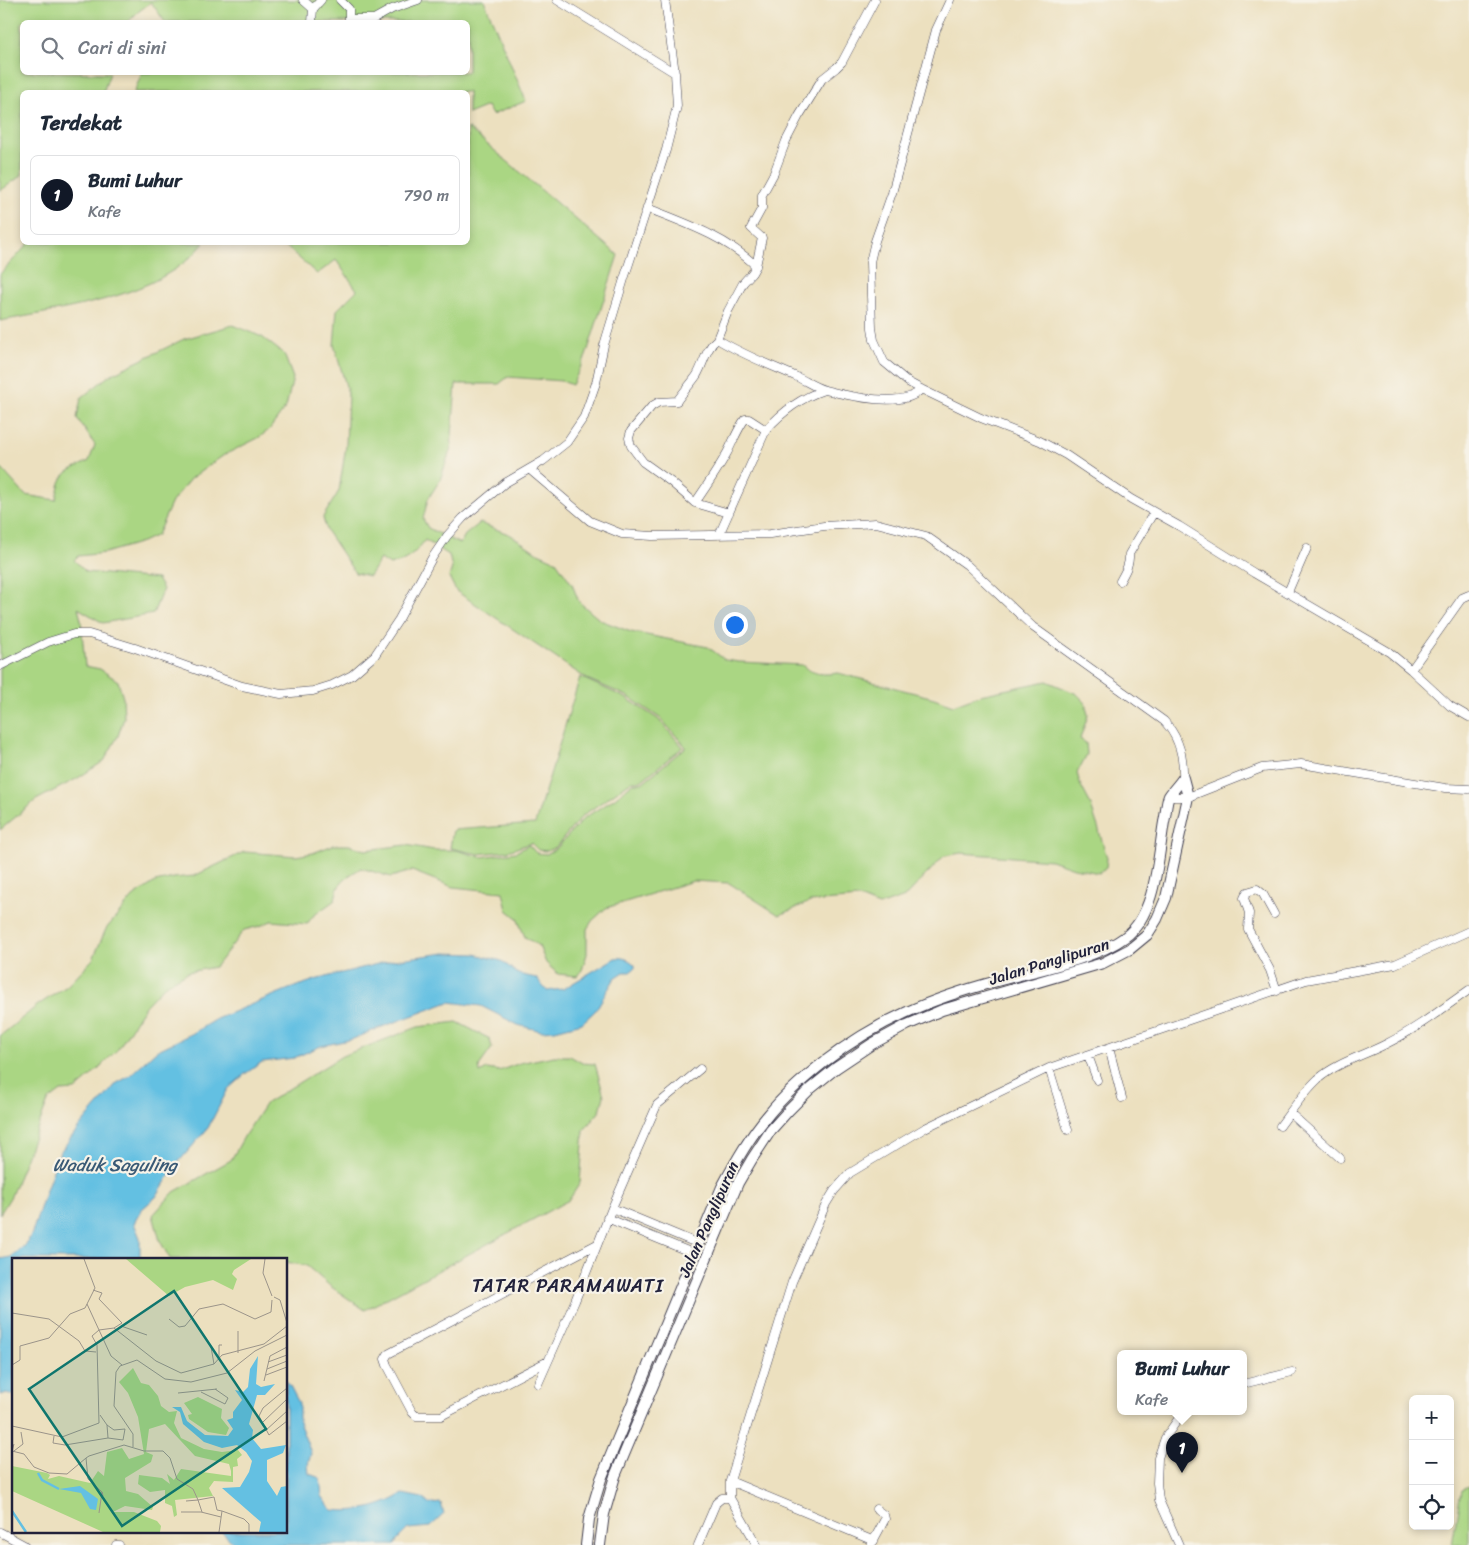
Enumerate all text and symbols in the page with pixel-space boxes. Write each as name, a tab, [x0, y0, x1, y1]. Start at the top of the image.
search box	[20, 20, 470, 75]
text: Cari di sini	[78, 31, 166, 64]
icon: search	[38, 34, 66, 62]
text: Terdekat	[40, 104, 122, 142]
text: Bumi Luhur	[88, 164, 182, 197]
text: 1	[54, 181, 60, 210]
text: 790 m	[403, 181, 449, 210]
text: Kafe	[88, 197, 121, 226]
your location	[722, 612, 748, 638]
street label: Jalan Panglipuran	[985, 929, 1113, 994]
water label: Waduk Saguling	[53, 1149, 179, 1181]
street label: Jalan Panglipuran	[670, 1156, 747, 1283]
inset map	[12, 1258, 288, 1532]
district label: TATAR PARAMAWATI	[472, 1269, 664, 1302]
popup	[1117, 1350, 1247, 1415]
text: Bumi Luhur	[1135, 1352, 1229, 1385]
text: Kafe	[1135, 1385, 1168, 1414]
map controls	[1409, 1395, 1454, 1530]
button: +	[1409, 1395, 1454, 1440]
pin: 1	[1166, 1432, 1198, 1473]
button: −	[1409, 1440, 1454, 1485]
button: locate	[1409, 1485, 1454, 1530]

